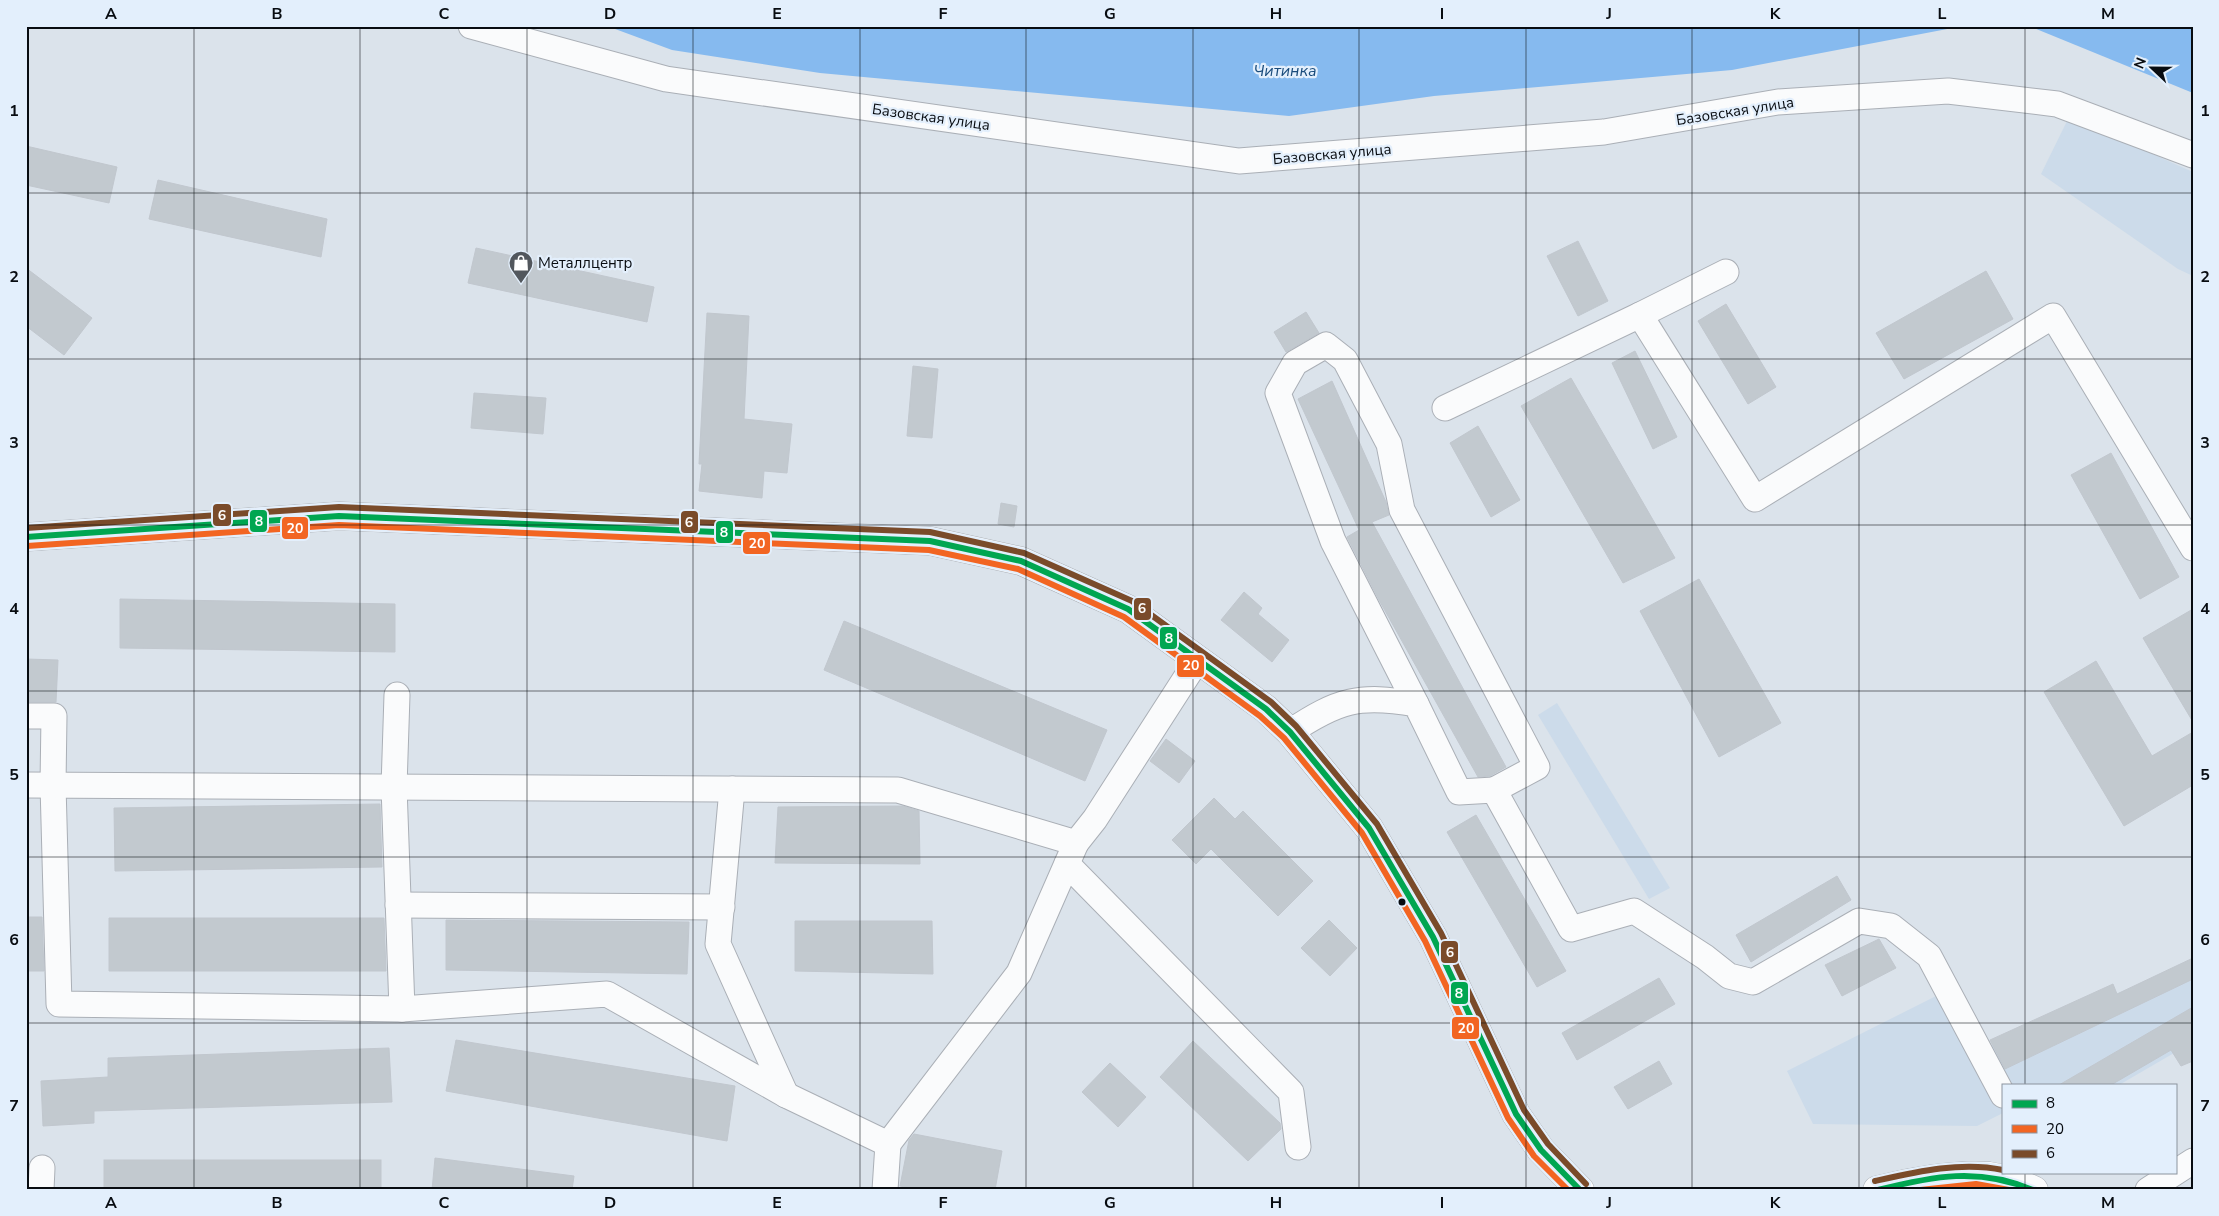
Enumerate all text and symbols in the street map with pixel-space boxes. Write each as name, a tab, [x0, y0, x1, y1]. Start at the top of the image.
text: A	[105, 3, 117, 25]
text: B	[271, 3, 283, 25]
text: C	[439, 3, 450, 25]
text: D	[604, 3, 616, 25]
text: E	[772, 3, 782, 25]
text: F	[939, 3, 948, 25]
text: G	[1104, 3, 1116, 25]
text: H	[1270, 3, 1282, 25]
text: I	[1440, 3, 1444, 25]
text: J	[1605, 3, 1612, 25]
text: K	[1770, 3, 1782, 25]
text: L	[1938, 3, 1947, 25]
text: M	[2101, 3, 2115, 25]
north arrow	[2126, 42, 2176, 92]
text: N	[2130, 55, 2151, 72]
water label: Читинка	[1253, 60, 1317, 82]
street label: Базовская улица	[1675, 92, 1795, 130]
street label: Базовская улица	[871, 99, 991, 135]
text: 1	[9, 100, 19, 122]
text: 1	[2200, 100, 2210, 122]
street label: Базовская улица	[1272, 139, 1392, 169]
shop icon: Металлцентр	[508, 250, 534, 284]
place label: Металлцентр	[538, 253, 632, 273]
text: 2	[9, 266, 19, 288]
text: 2	[2200, 266, 2210, 288]
text: 3	[9, 432, 19, 454]
text: 3	[2200, 432, 2210, 454]
line badge: 6	[212, 503, 232, 527]
text: 6	[218, 506, 226, 525]
line badge: 8	[249, 509, 268, 533]
line badge: 6	[680, 510, 699, 534]
text: 8	[255, 512, 263, 531]
text: 6	[685, 513, 693, 532]
line badge: 20	[281, 516, 309, 540]
text: 20	[287, 519, 303, 538]
line badge: 8	[715, 520, 734, 544]
text: 8	[720, 523, 728, 542]
line badge: 20	[742, 531, 771, 555]
text: 20	[749, 534, 765, 553]
line badge: 6	[1133, 597, 1152, 621]
text: 4	[9, 598, 19, 620]
text: 4	[2200, 598, 2210, 620]
text: 6	[1138, 599, 1146, 618]
line badge: 8	[1159, 626, 1178, 650]
text: 8	[1165, 629, 1173, 648]
line badge: 20	[1176, 654, 1205, 678]
text: 20	[1183, 656, 1199, 675]
text: 5	[9, 764, 19, 786]
text: 5	[2200, 764, 2210, 786]
unlabelled marker	[1397, 897, 1407, 907]
text: 6	[9, 929, 19, 951]
text: 6	[2200, 929, 2210, 951]
line badge: 6	[1440, 940, 1459, 964]
text: 6	[1446, 943, 1454, 962]
line badge: 8	[1450, 981, 1469, 1005]
text: 8	[1455, 984, 1463, 1003]
line badge: 20	[1451, 1016, 1480, 1040]
text: 20	[1458, 1019, 1474, 1038]
legend	[2002, 1084, 2176, 1174]
text: 8	[2046, 1093, 2055, 1113]
text: 7	[9, 1095, 19, 1117]
text: 7	[2200, 1095, 2210, 1117]
text: 20	[2046, 1119, 2064, 1139]
text: 6	[2046, 1143, 2055, 1163]
text: A	[105, 1192, 117, 1214]
text: B	[271, 1192, 283, 1214]
text: C	[439, 1192, 450, 1214]
text: D	[604, 1192, 616, 1214]
text: E	[772, 1192, 782, 1214]
text: F	[939, 1192, 948, 1214]
text: G	[1104, 1192, 1116, 1214]
text: H	[1270, 1192, 1282, 1214]
text: I	[1440, 1192, 1444, 1214]
text: J	[1605, 1192, 1612, 1214]
text: K	[1770, 1192, 1782, 1214]
text: L	[1938, 1192, 1947, 1214]
text: M	[2101, 1192, 2115, 1214]

